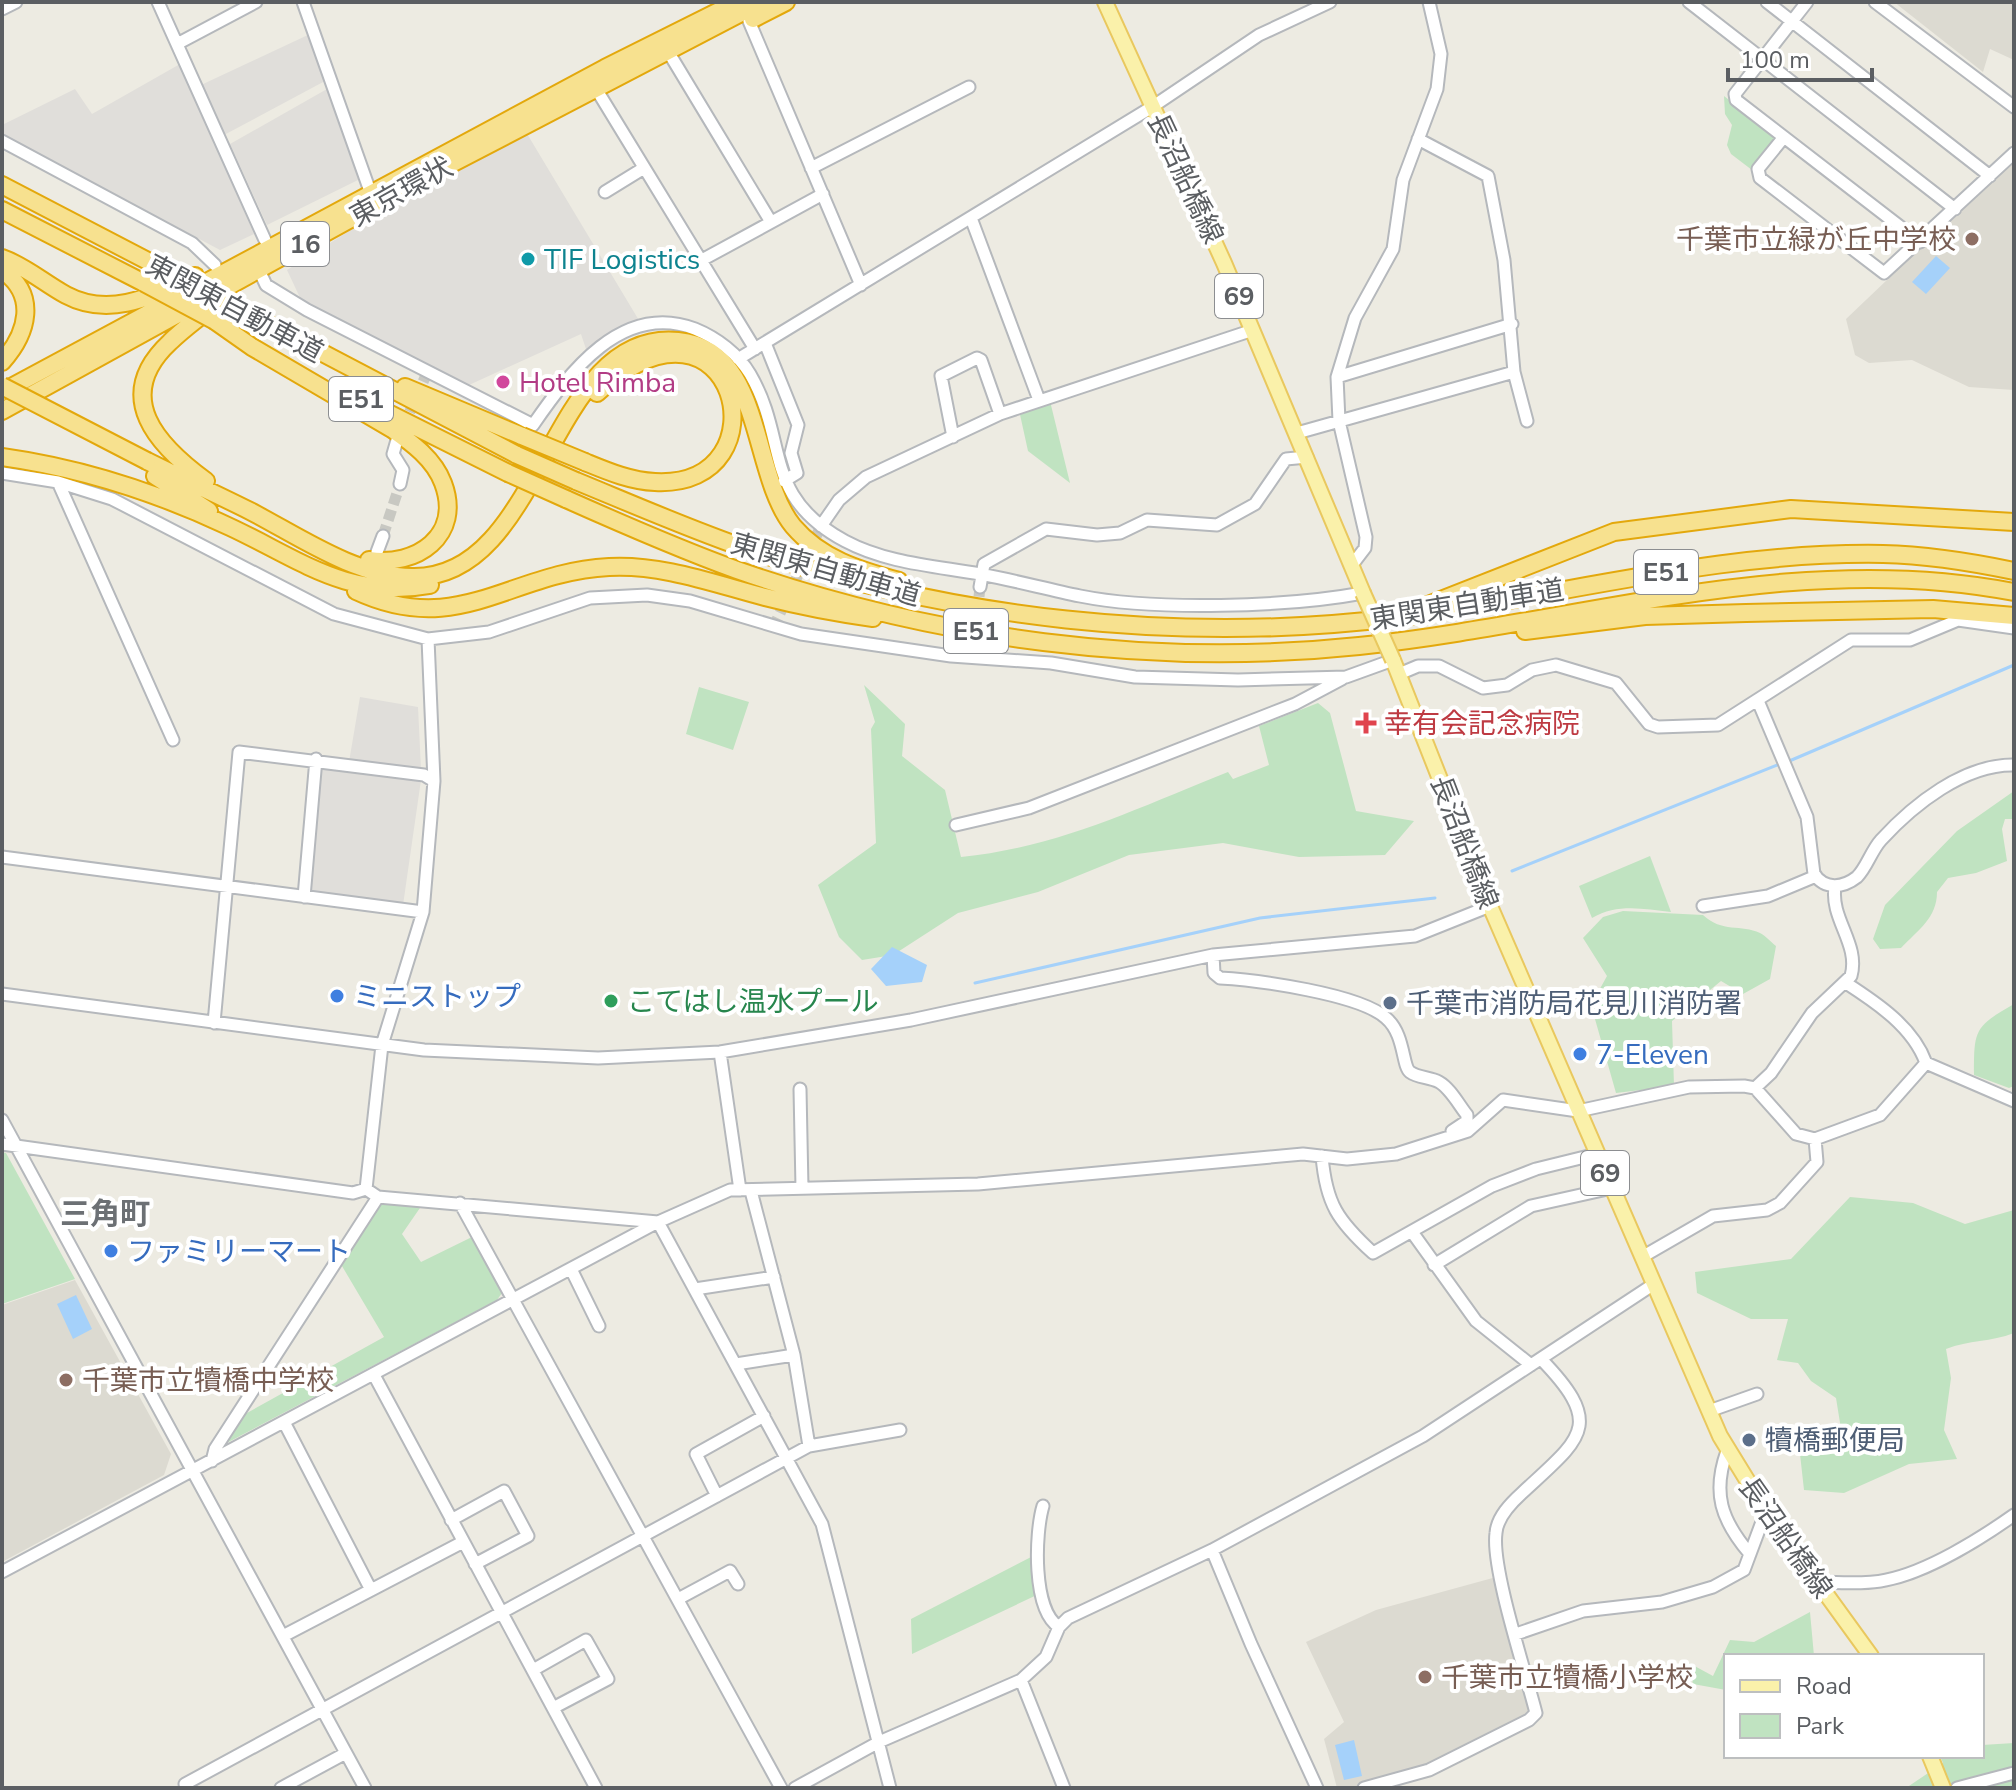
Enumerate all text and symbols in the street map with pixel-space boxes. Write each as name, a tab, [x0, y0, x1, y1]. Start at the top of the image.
scale bar	[1728, 32, 1872, 82]
text: 100 m	[1740, 44, 1810, 76]
street label: 長沼船橋線	[1138, 107, 1232, 250]
street label: 東京環状	[343, 148, 460, 236]
place label: 千葉市立緑が丘中学校	[1676, 221, 1956, 259]
road number: 16	[281, 222, 329, 266]
marker: 千葉市立緑が丘中学校	[1963, 230, 1981, 248]
place label: TIF Logistics	[544, 241, 700, 279]
street label: 東関東自動車道	[139, 246, 330, 372]
marker: TIF Logistics	[519, 250, 537, 268]
road number: 69	[1215, 274, 1263, 318]
place label: Hotel Rimba	[519, 364, 676, 402]
marker: Hotel Rimba	[494, 373, 512, 391]
road number: E51	[329, 377, 393, 421]
street label: 東関東自動車道	[726, 525, 925, 615]
road number: E51	[1634, 550, 1698, 594]
street label: 東関東自動車道	[1367, 571, 1567, 639]
road number: E51	[944, 609, 1008, 653]
place label: 幸有会記念病院	[1384, 705, 1580, 743]
marker: 幸有会記念病院	[1355, 712, 1377, 734]
street label: 長沼船橋線	[1421, 770, 1507, 915]
place label: ミニストップ	[353, 978, 521, 1016]
place label: こてはし温水プール	[627, 983, 878, 1021]
place label: 千葉市消防局花見川消防署	[1406, 985, 1742, 1023]
marker: ミニストップ	[328, 987, 346, 1005]
marker: こてはし温水プール	[602, 992, 620, 1010]
marker: 千葉市消防局花見川消防署	[1381, 994, 1399, 1012]
place label: 7-Eleven	[1596, 1036, 1709, 1074]
marker: 7-Eleven	[1571, 1045, 1589, 1063]
road number: 69	[1581, 1151, 1629, 1195]
district label: 三角町	[60, 1194, 150, 1235]
place label: ファミリーマート	[127, 1233, 351, 1271]
marker: ファミリーマート	[102, 1242, 120, 1260]
place label: 千葉市立犢橋中学校	[82, 1362, 334, 1400]
marker: 千葉市立犢橋中学校	[57, 1371, 75, 1389]
place label: 犢橋郵便局	[1765, 1422, 1905, 1460]
marker: 犢橋郵便局	[1740, 1431, 1758, 1449]
street label: 長沼船橋線	[1729, 1469, 1841, 1606]
legend	[1724, 1654, 1984, 1758]
place label: 千葉市立犢橋小学校	[1441, 1659, 1693, 1697]
marker: 千葉市立犢橋小学校	[1416, 1668, 1434, 1686]
text: Road	[1796, 1670, 1852, 1702]
text: Park	[1796, 1710, 1845, 1742]

